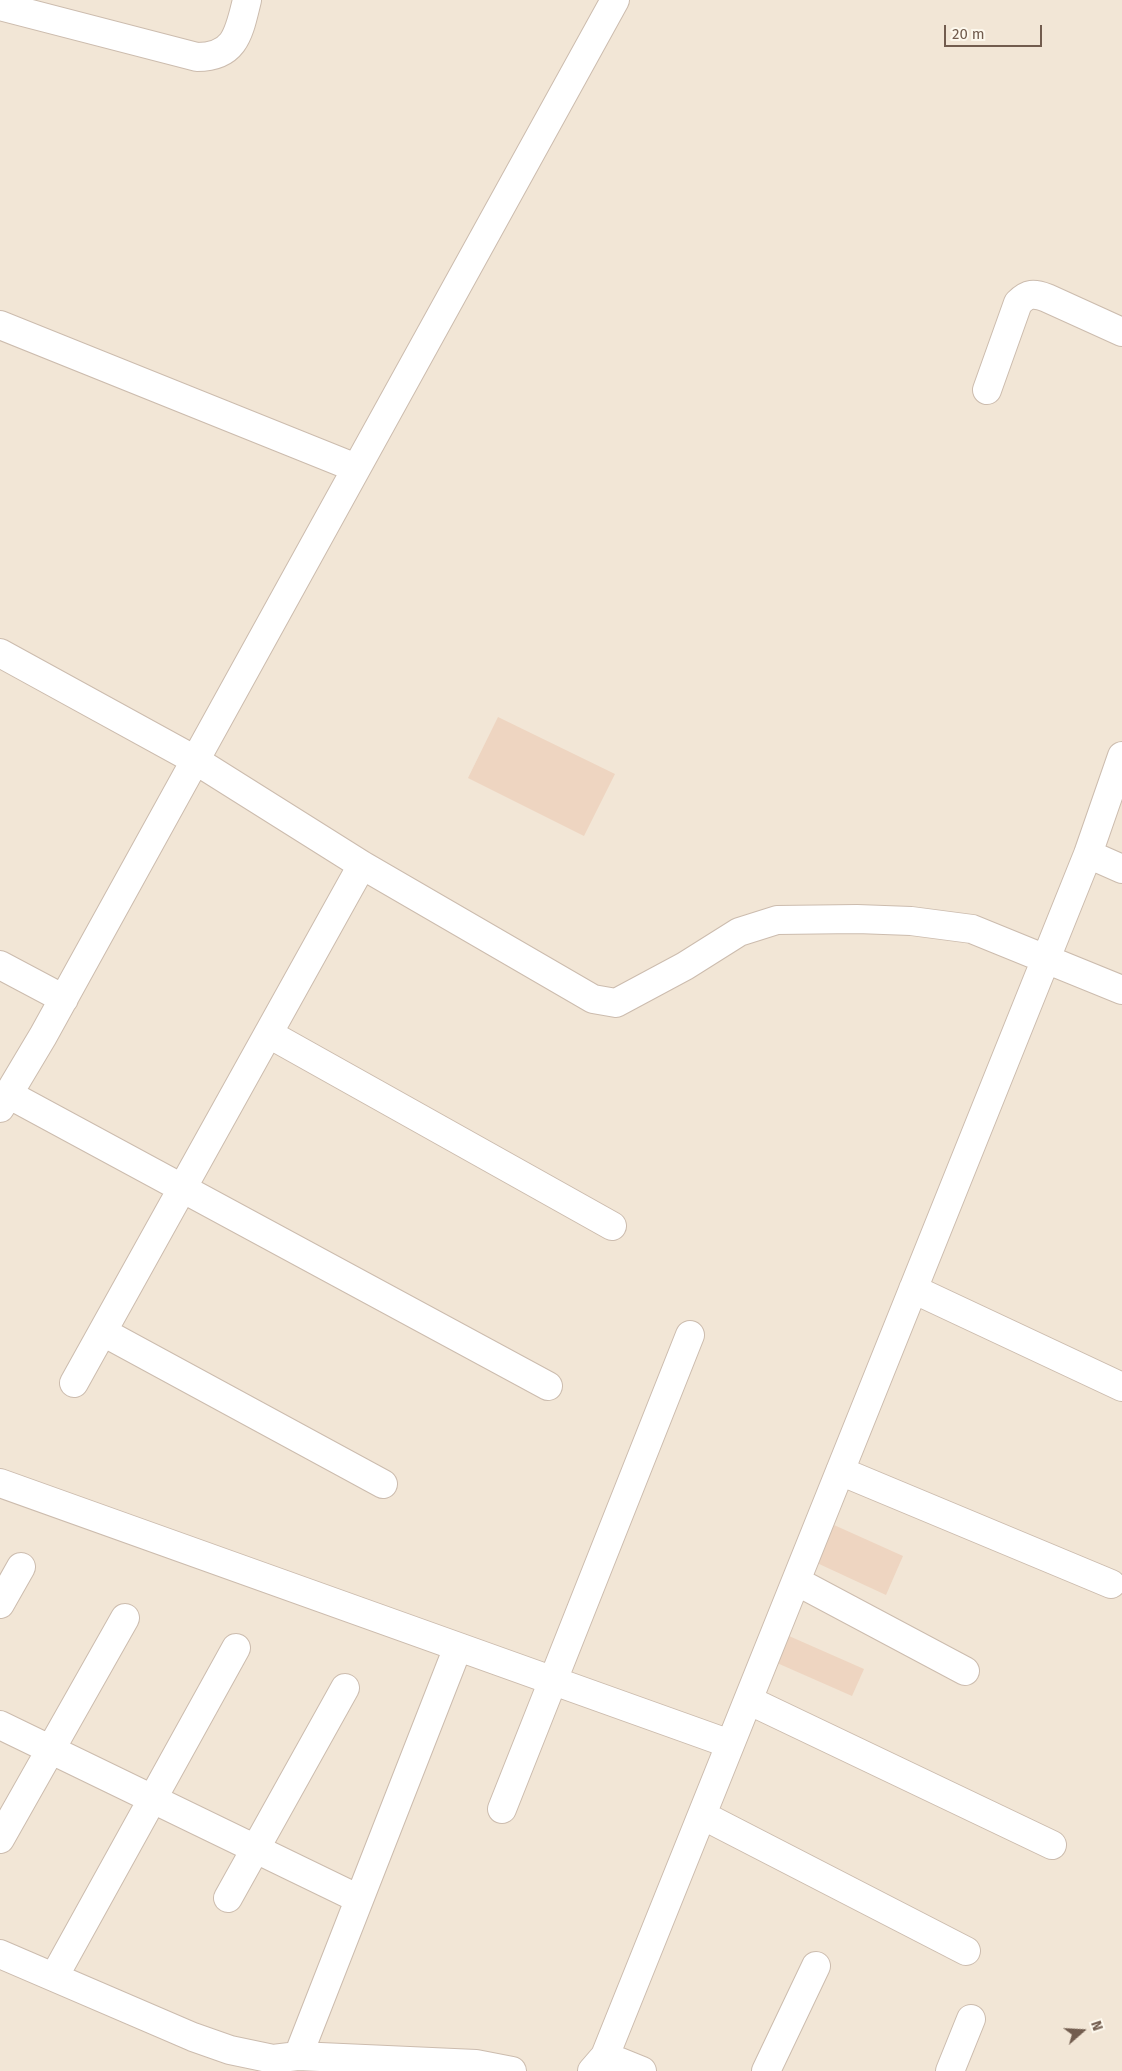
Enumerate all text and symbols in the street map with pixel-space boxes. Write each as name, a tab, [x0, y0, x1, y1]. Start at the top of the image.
scale bar	[947, 15, 1044, 47]
text: 20 m	[952, 25, 985, 43]
north arrow	[1057, 2006, 1107, 2056]
text: N	[1087, 2019, 1106, 2033]

